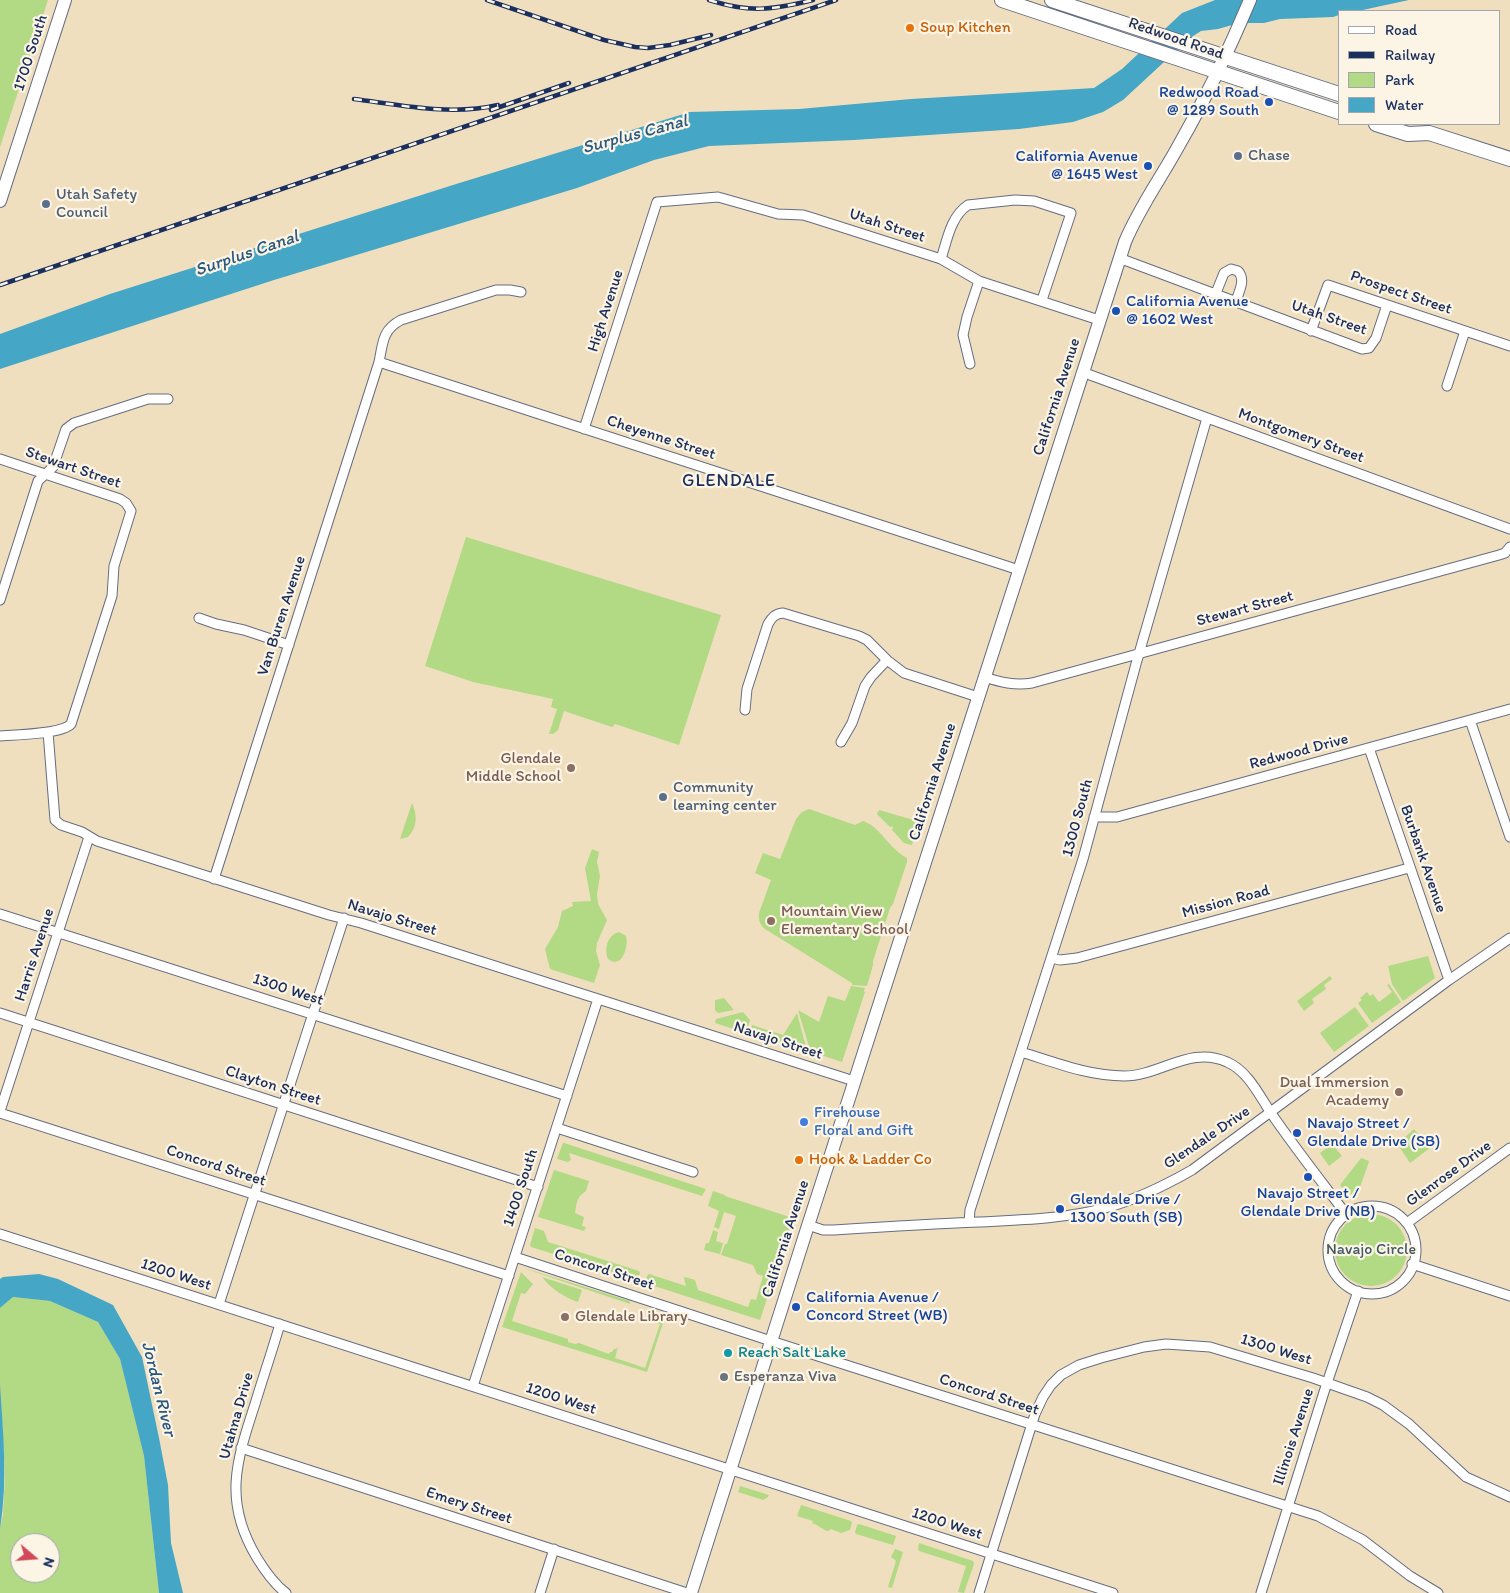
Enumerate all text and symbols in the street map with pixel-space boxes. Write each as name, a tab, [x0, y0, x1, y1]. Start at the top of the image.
legend	[1338, 10, 1500, 125]
street label: 1700 South	[10, 13, 52, 93]
street label: Redwood Road	[1126, 14, 1226, 64]
place label: Soup Kitchen	[920, 18, 1011, 38]
text: Road	[1385, 21, 1417, 39]
marker: Soup Kitchen	[904, 22, 916, 34]
text: Railway	[1385, 46, 1435, 64]
text: Park	[1385, 71, 1415, 89]
place label: Redwood Road @ 1289 South	[1159, 83, 1259, 121]
marker: Redwood Road @ 1289 South	[1263, 96, 1275, 108]
text: Water	[1385, 96, 1423, 114]
water label: Surplus Canal	[580, 111, 690, 159]
place label: Chase	[1248, 146, 1290, 166]
place label: California Avenue @ 1645 West	[1016, 147, 1138, 185]
marker: Chase	[1232, 150, 1244, 162]
marker: California Avenue @ 1645 West	[1142, 160, 1154, 172]
place label: Utah Safety Council	[56, 185, 137, 223]
marker: Utah Safety Council	[40, 198, 52, 210]
street label: Utah Street	[846, 205, 928, 247]
water label: Surplus Canal	[192, 226, 302, 282]
street label: Prospect Street	[1348, 267, 1454, 319]
street label: High Avenue	[584, 268, 628, 354]
place label: California Avenue @ 1602 West	[1126, 292, 1248, 330]
street label: Utah Street	[1289, 296, 1369, 340]
marker: California Avenue @ 1602 West	[1110, 305, 1122, 317]
street label: California Avenue	[1029, 336, 1085, 458]
street label: Montgomery Street	[1235, 404, 1367, 468]
street label: Cheyenne Street	[604, 411, 718, 465]
street label: Stewart Street	[23, 443, 123, 493]
district label: GLENDALE	[681, 470, 777, 492]
street label: Van Buren Avenue	[254, 554, 310, 678]
street label: Stewart Street	[1194, 587, 1296, 631]
street label: California Avenue	[905, 721, 961, 843]
street label: Redwood Drive	[1247, 730, 1351, 774]
place label: Glendale Middle School	[466, 749, 561, 787]
marker: Glendale Middle School	[565, 762, 577, 774]
street label: 1300 South	[1058, 777, 1098, 859]
place label: Community learning center	[673, 778, 777, 816]
marker: Community learning center	[657, 791, 669, 803]
street label: Burbank Avenue	[1396, 803, 1450, 915]
street label: Mission Road	[1180, 881, 1272, 923]
street label: Navajo Street	[345, 895, 439, 941]
place label: Mountain View Elementary School	[781, 902, 909, 940]
street label: Harris Avenue	[11, 906, 59, 1004]
marker: Mountain View Elementary School	[765, 915, 777, 927]
street label: 1300 West	[250, 970, 326, 1010]
street label: Navajo Street	[731, 1018, 825, 1064]
street label: Clayton Street	[223, 1061, 323, 1111]
place label: Dual Immersion Academy	[1279, 1073, 1389, 1111]
marker: Dual Immersion Academy	[1393, 1086, 1405, 1098]
street label: Glendale Drive	[1160, 1102, 1254, 1174]
place label: Firehouse Floral and Gift	[814, 1103, 913, 1141]
place label: Navajo Street / Glendale Drive (SB)	[1307, 1114, 1440, 1152]
marker: Firehouse Floral and Gift	[798, 1116, 810, 1128]
marker: Navajo Street / Glendale Drive (SB)	[1291, 1127, 1303, 1139]
street label: Glenrose Drive	[1403, 1137, 1495, 1211]
street label: Concord Street	[164, 1141, 268, 1191]
street label: 1400 South	[499, 1147, 543, 1229]
place label: Hook & Ladder Co	[809, 1150, 932, 1170]
marker: Hook & Ladder Co	[793, 1154, 805, 1166]
marker: Navajo Street / Glendale Drive (NB)	[1302, 1171, 1314, 1183]
street label: California Avenue	[758, 1178, 814, 1300]
place label: Navajo Street / Glendale Drive (NB)	[1240, 1184, 1376, 1222]
place label: Glendale Drive / 1300 South (SB)	[1070, 1190, 1183, 1228]
marker: Glendale Drive / 1300 South (SB)	[1054, 1203, 1066, 1215]
park label: Navajo Circle	[1326, 1240, 1416, 1260]
street label: Concord Street	[552, 1245, 656, 1295]
street label: 1200 West	[138, 1255, 214, 1295]
place label: California Avenue / Concord Street (WB)	[806, 1288, 948, 1326]
marker: California Avenue / Concord Street (WB)	[790, 1301, 802, 1313]
place label: Glendale Library	[575, 1307, 687, 1327]
marker: Glendale Library	[559, 1311, 571, 1323]
street label: 1300 West	[1238, 1330, 1314, 1370]
water label: Jordan River	[136, 1339, 180, 1439]
place label: Reach Salt Lake	[738, 1343, 846, 1363]
marker: Reach Salt Lake	[722, 1347, 734, 1359]
place label: Esperanza Viva	[734, 1367, 837, 1387]
street label: Utahna Drive	[215, 1370, 259, 1462]
street label: Concord Street	[937, 1370, 1041, 1420]
marker: Esperanza Viva	[718, 1371, 730, 1383]
street label: 1200 West	[523, 1379, 599, 1419]
street label: Illinois Avenue	[1269, 1386, 1319, 1488]
street label: Emery Street	[424, 1483, 514, 1529]
street label: 1200 West	[909, 1504, 985, 1544]
north arrow	[10, 1533, 60, 1583]
text: N	[39, 1555, 58, 1570]

